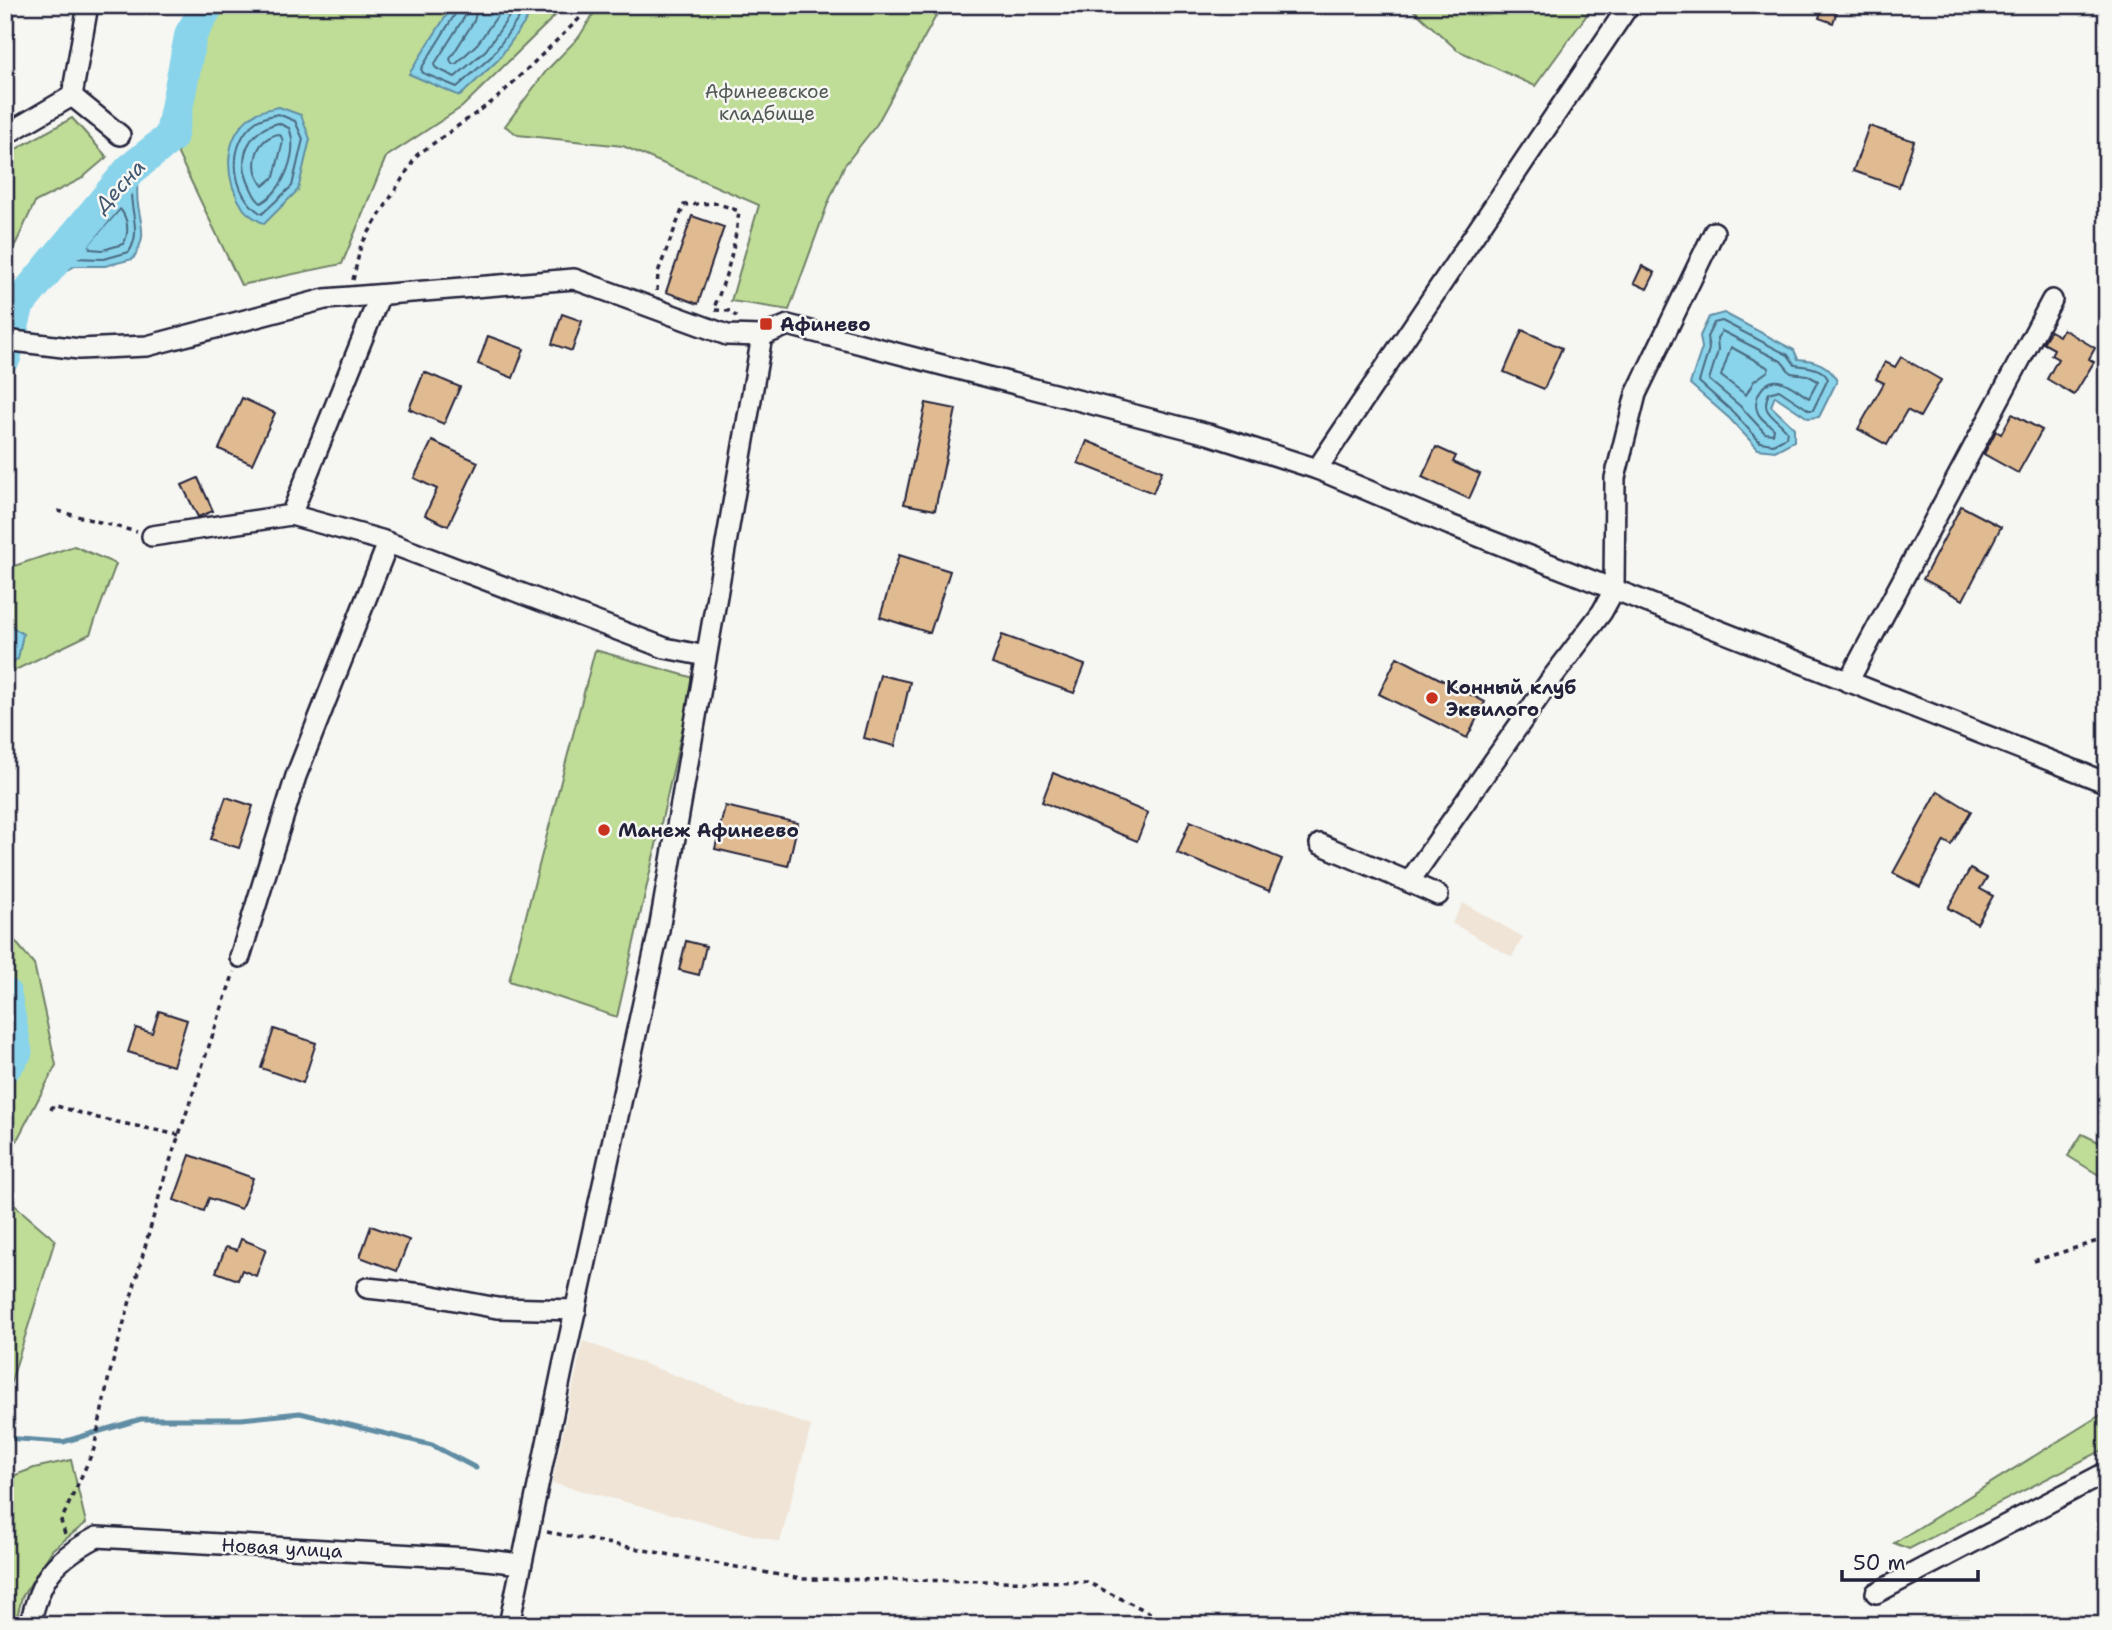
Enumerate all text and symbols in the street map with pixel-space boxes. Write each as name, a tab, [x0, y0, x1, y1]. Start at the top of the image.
park label: Афинеевское кладбище	[705, 79, 829, 126]
water label: Десна	[87, 153, 152, 220]
place label: Афинево	[780, 312, 871, 337]
marker: Афинево	[758, 316, 774, 332]
place label: Конный клуб Эквилого	[1446, 675, 1576, 722]
marker: Конный клуб Эквилого	[1424, 690, 1440, 706]
place label: Манеж Афинеево	[618, 818, 799, 843]
marker: Манеж Афинеево	[596, 822, 612, 838]
street label: Новая улица	[221, 1532, 343, 1564]
scale bar	[1842, 1539, 1979, 1583]
text: 50 m	[1853, 1549, 1906, 1577]

